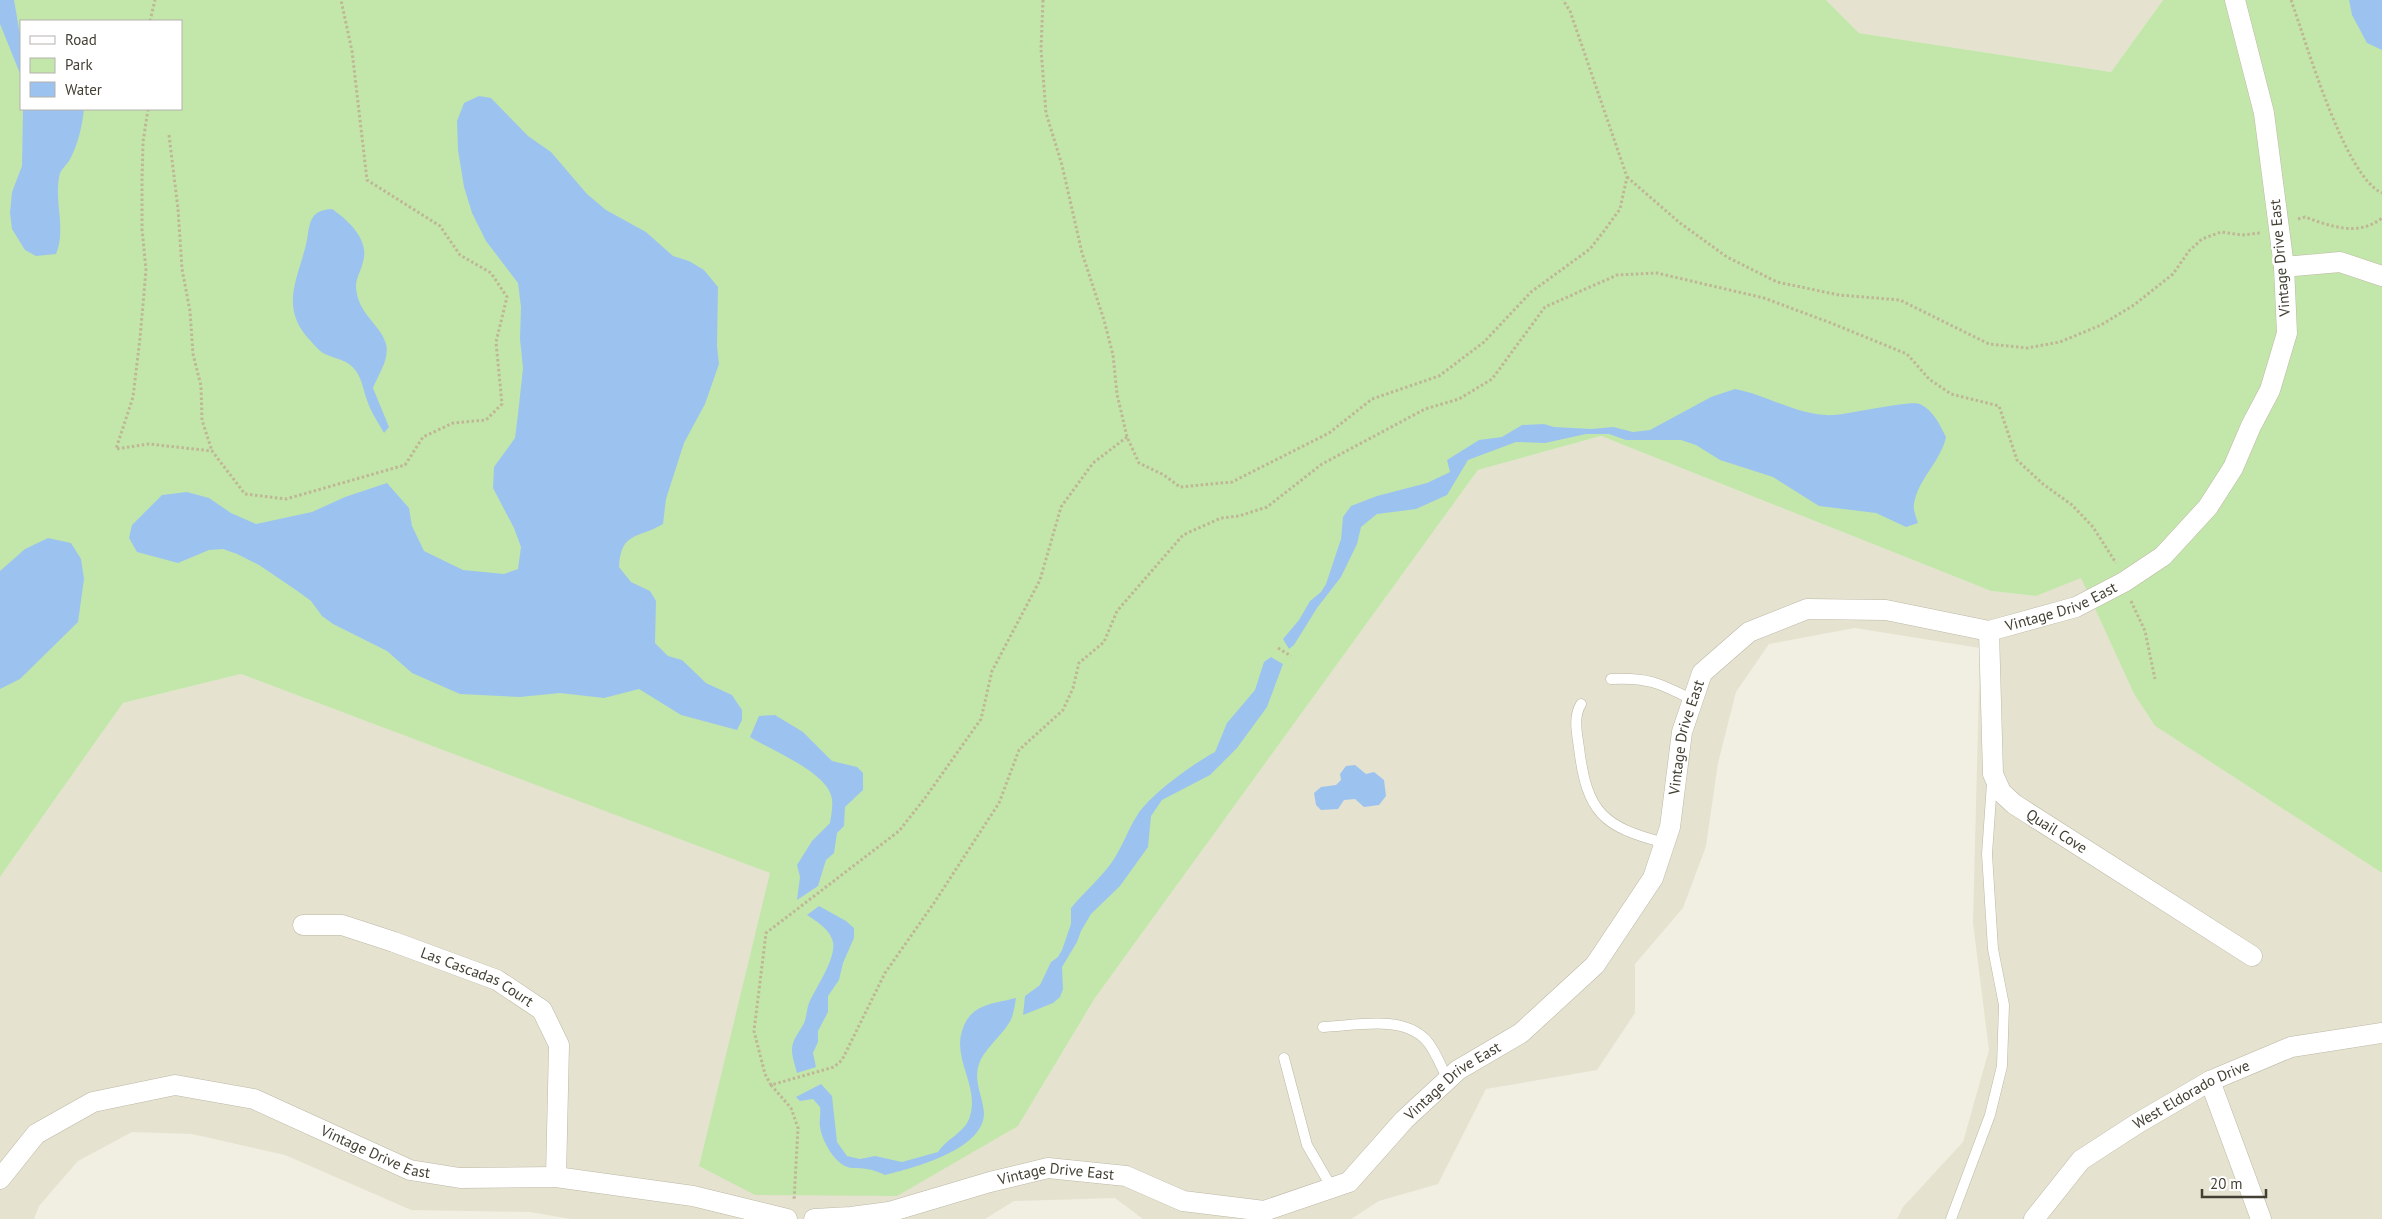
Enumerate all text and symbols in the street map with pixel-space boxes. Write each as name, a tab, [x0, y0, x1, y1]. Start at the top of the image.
legend	[20, 20, 182, 110]
text: Road	[65, 30, 97, 49]
text: Park	[65, 55, 93, 74]
text: Water	[65, 80, 102, 99]
street label: Vintage Drive East	[2265, 199, 2294, 318]
street label: Vintage Drive East	[2002, 577, 2120, 635]
street label: Vintage Drive East	[1664, 677, 1708, 797]
street label: Quail Cove	[2023, 804, 2091, 857]
street label: Las Cascadas Court	[418, 943, 537, 1011]
street label: Vintage Drive East	[1399, 1037, 1504, 1125]
street label: West Eldorado Drive	[2129, 1055, 2252, 1133]
street label: Vintage Drive East	[317, 1120, 432, 1182]
street label: Vintage Drive East	[995, 1158, 1115, 1189]
scale bar	[2202, 1166, 2266, 1198]
text: 20 m	[2210, 1174, 2243, 1193]

